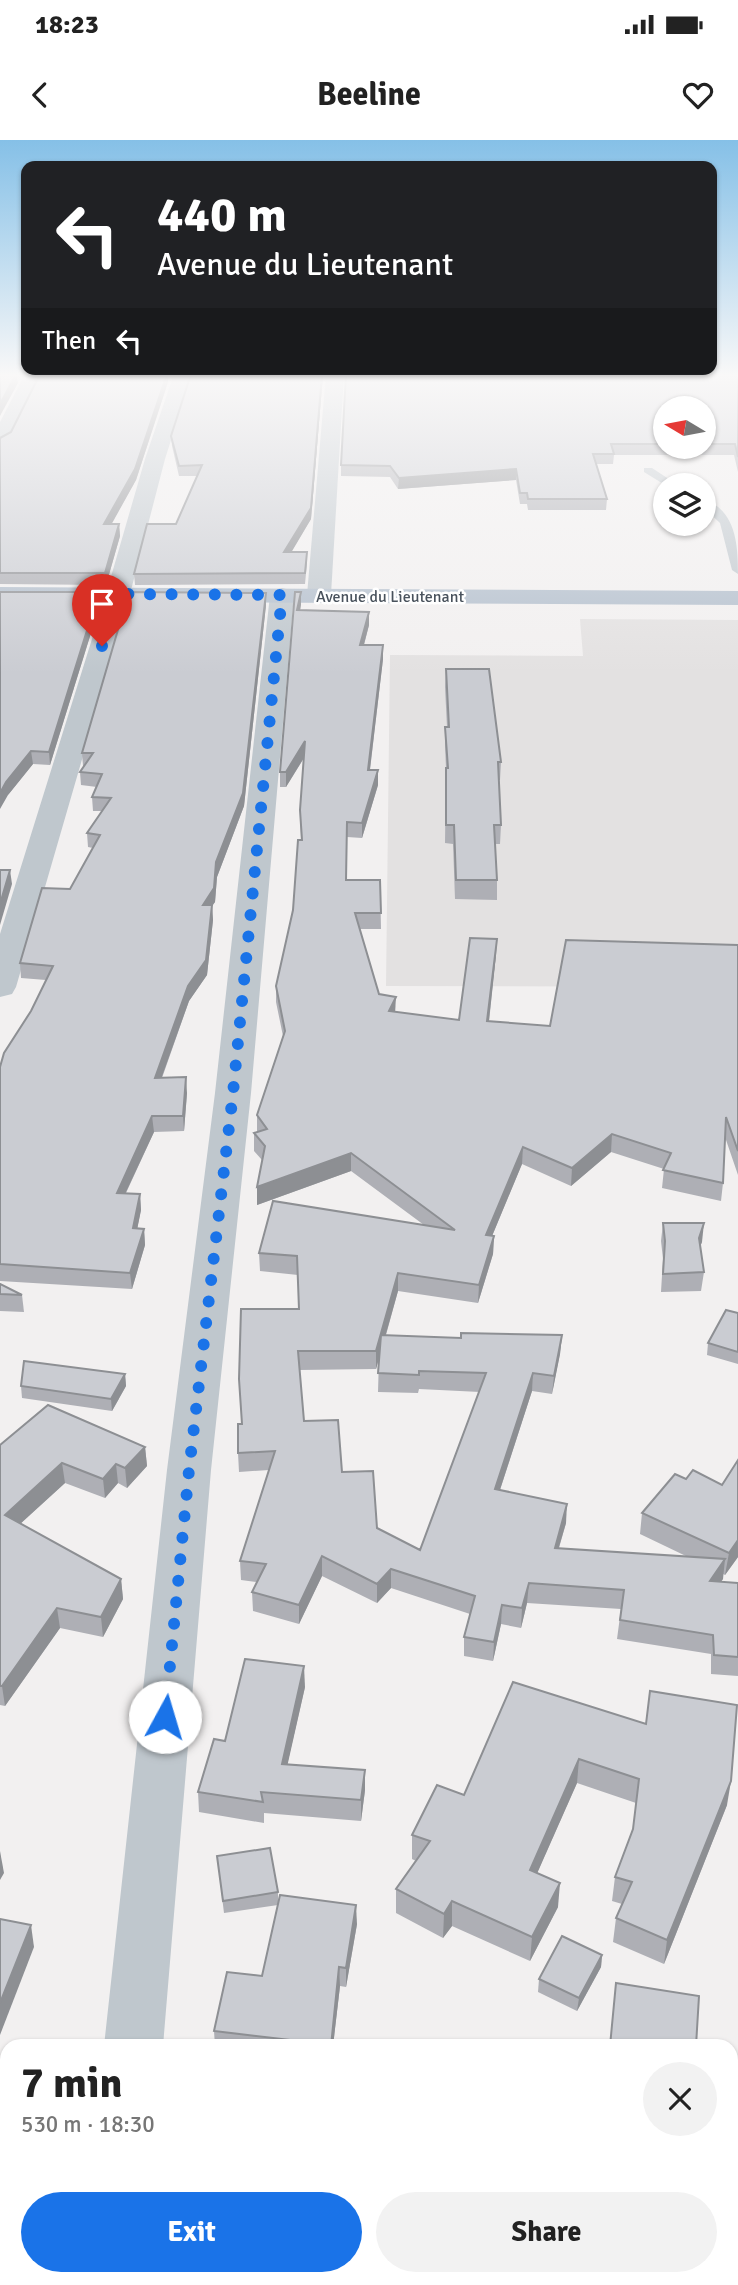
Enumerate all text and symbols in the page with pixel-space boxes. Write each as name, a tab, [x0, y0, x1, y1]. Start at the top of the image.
text: 18:23	[35, 9, 99, 41]
text: Beeline	[317, 75, 421, 114]
icon: back	[21, 76, 59, 114]
icon: heart	[679, 76, 717, 114]
text: 440 m	[157, 185, 287, 245]
icon: left	[42, 189, 133, 280]
text: Avenue du Lieutenant	[157, 245, 453, 284]
icon: left	[110, 322, 148, 360]
text: Then	[42, 325, 96, 357]
north arrow	[653, 396, 716, 458]
map controls	[653, 396, 716, 536]
button: layers	[653, 473, 716, 536]
pin	[72, 574, 132, 646]
icon: arrive	[83, 585, 121, 623]
street label: Avenue du Lieutenant	[316, 587, 464, 607]
position arrow	[128, 1680, 202, 1754]
text: 7 min	[21, 2058, 122, 2109]
button: close	[643, 2062, 717, 2136]
text: 530 m · 18:30	[21, 2110, 155, 2139]
button: Exit	[21, 2192, 362, 2272]
button: Share	[376, 2192, 717, 2272]

